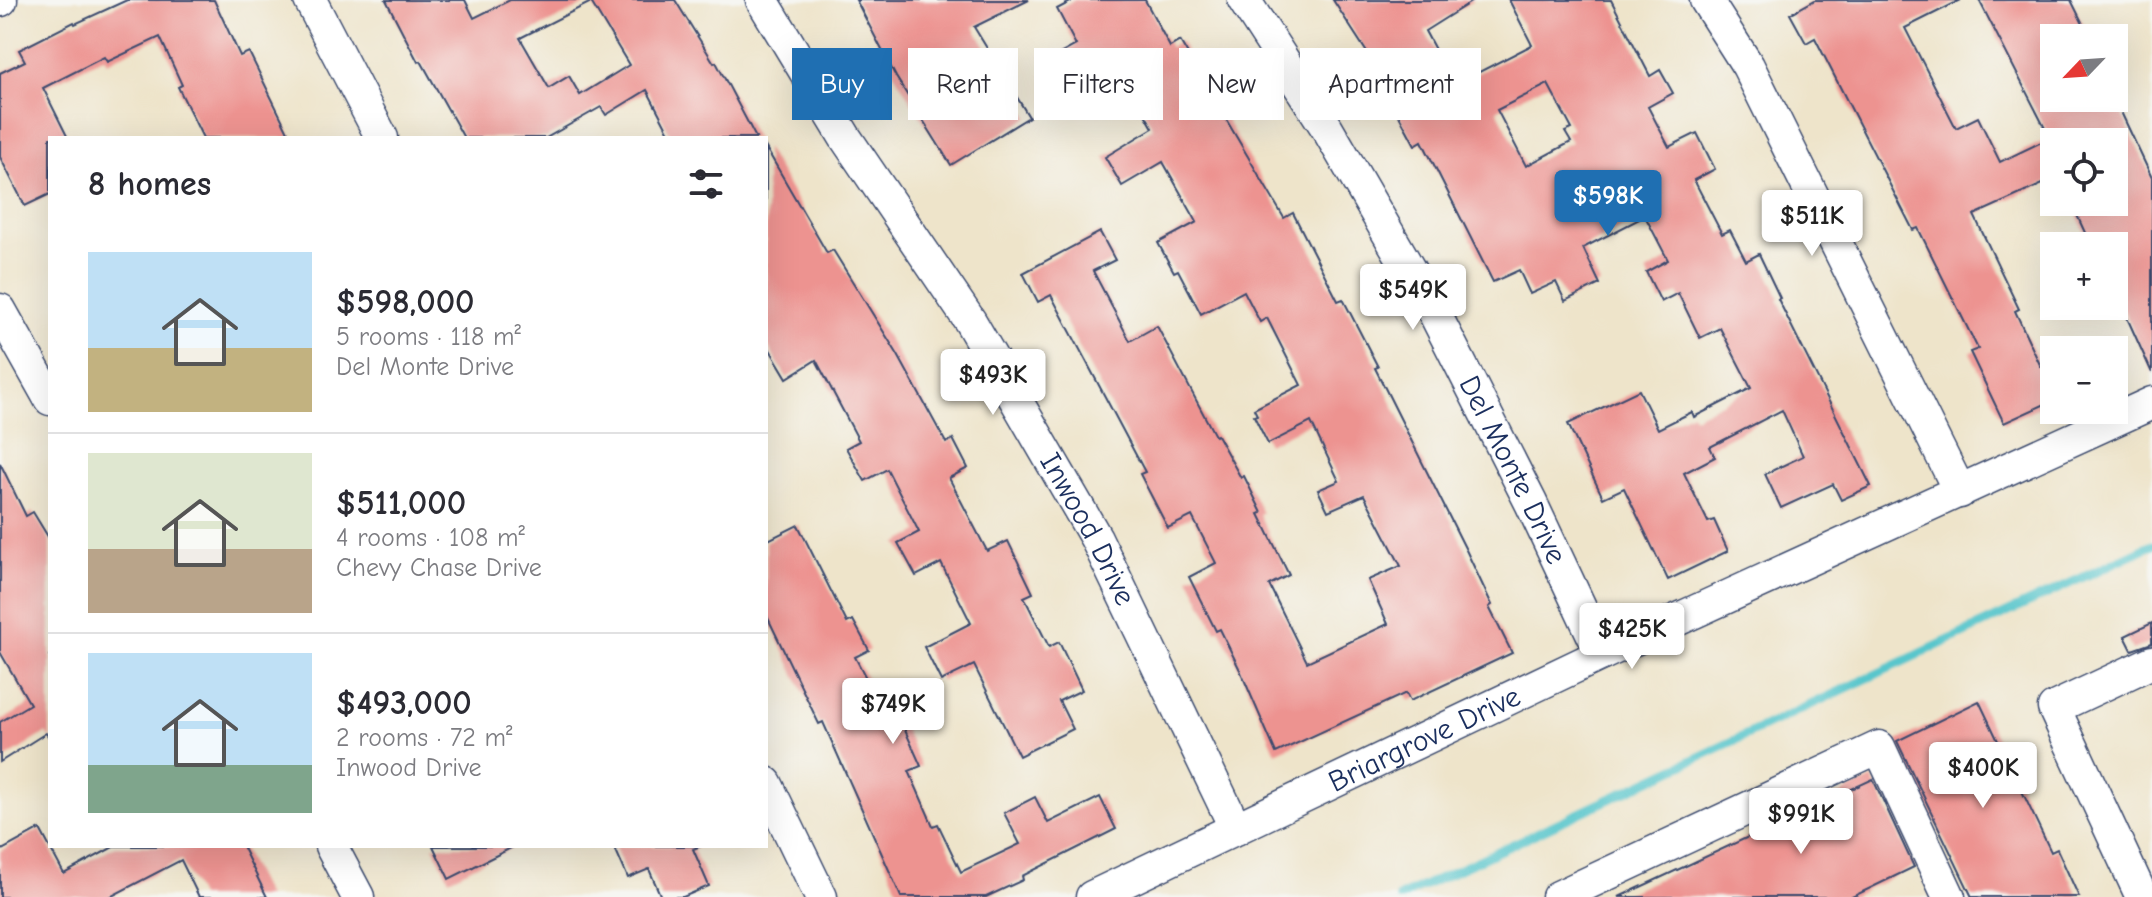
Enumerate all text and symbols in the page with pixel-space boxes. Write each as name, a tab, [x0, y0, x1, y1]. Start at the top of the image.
north arrow	[2040, 24, 2128, 112]
map controls	[2040, 24, 2128, 424]
chip: Buy	[792, 48, 892, 120]
chip: Rent	[908, 48, 1018, 120]
chip: Filters	[1034, 48, 1163, 120]
chip: New	[1179, 48, 1284, 120]
chip: Apartment	[1300, 48, 1481, 120]
button: locate	[2040, 128, 2128, 216]
icon: filters	[684, 162, 728, 206]
text: 8 homes	[88, 164, 211, 204]
pin: $598K	[1552, 170, 1664, 238]
text: $598K	[1572, 181, 1644, 211]
pin: $511K	[1756, 190, 1868, 258]
text: $511K	[1780, 201, 1844, 231]
button: +	[2040, 232, 2128, 320]
pin: $549K	[1357, 264, 1469, 332]
text: $549K	[1378, 275, 1448, 305]
text: $598,000	[336, 282, 475, 322]
icon: home	[152, 284, 248, 380]
text: 5 rooms · 118 m²	[336, 322, 521, 352]
button: −	[2040, 336, 2128, 424]
pin: $493K	[937, 349, 1049, 417]
text: Del Monte Drive	[336, 352, 514, 382]
text: $493K	[959, 360, 1027, 390]
street label: Del Monte Drive	[1451, 370, 1574, 570]
street label: Inwood Drive	[1032, 447, 1143, 611]
text: $511,000	[336, 483, 466, 523]
icon: home	[152, 485, 248, 581]
text: 4 rooms · 108 m²	[336, 523, 525, 553]
text: Chevy Chase Drive	[336, 553, 542, 583]
pin: $425K	[1576, 603, 1688, 671]
text: $425K	[1597, 614, 1667, 644]
pin: $749K	[837, 678, 949, 746]
street label: Briargrove Drive	[1323, 679, 1526, 800]
text: $493,000	[336, 683, 472, 723]
icon: home	[152, 685, 248, 781]
text: $749K	[860, 689, 926, 719]
text: 2 rooms · 72 m²	[336, 723, 513, 753]
pin: $400K	[1927, 742, 2039, 810]
text: Inwood Drive	[336, 753, 482, 783]
text: $400K	[1947, 753, 2019, 783]
pin: $991K	[1745, 788, 1857, 856]
text: $991K	[1767, 799, 1835, 829]

